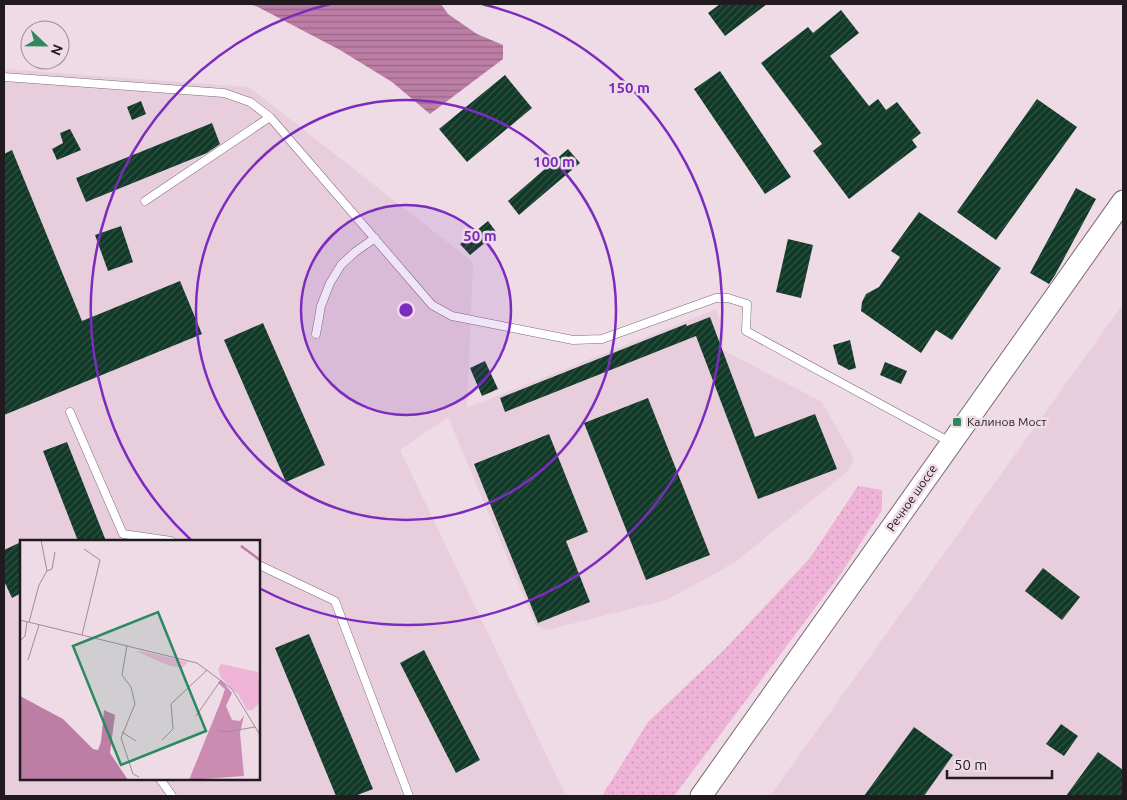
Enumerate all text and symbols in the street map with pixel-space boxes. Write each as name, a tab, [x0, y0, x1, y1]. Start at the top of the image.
north arrow	[20, 20, 70, 70]
text: N	[48, 42, 66, 58]
text: 150 m	[608, 79, 650, 96]
text: 100 m	[533, 153, 575, 170]
text: 50 m	[463, 227, 497, 244]
centre of rings	[397, 301, 415, 319]
place label: Калинов Мост	[967, 415, 1047, 428]
marker: Калинов Мост	[951, 416, 963, 428]
street label: Речное шоссе	[884, 462, 939, 533]
inset map	[20, 540, 260, 780]
scale bar	[947, 748, 1052, 780]
text: 50 m	[954, 756, 987, 773]

